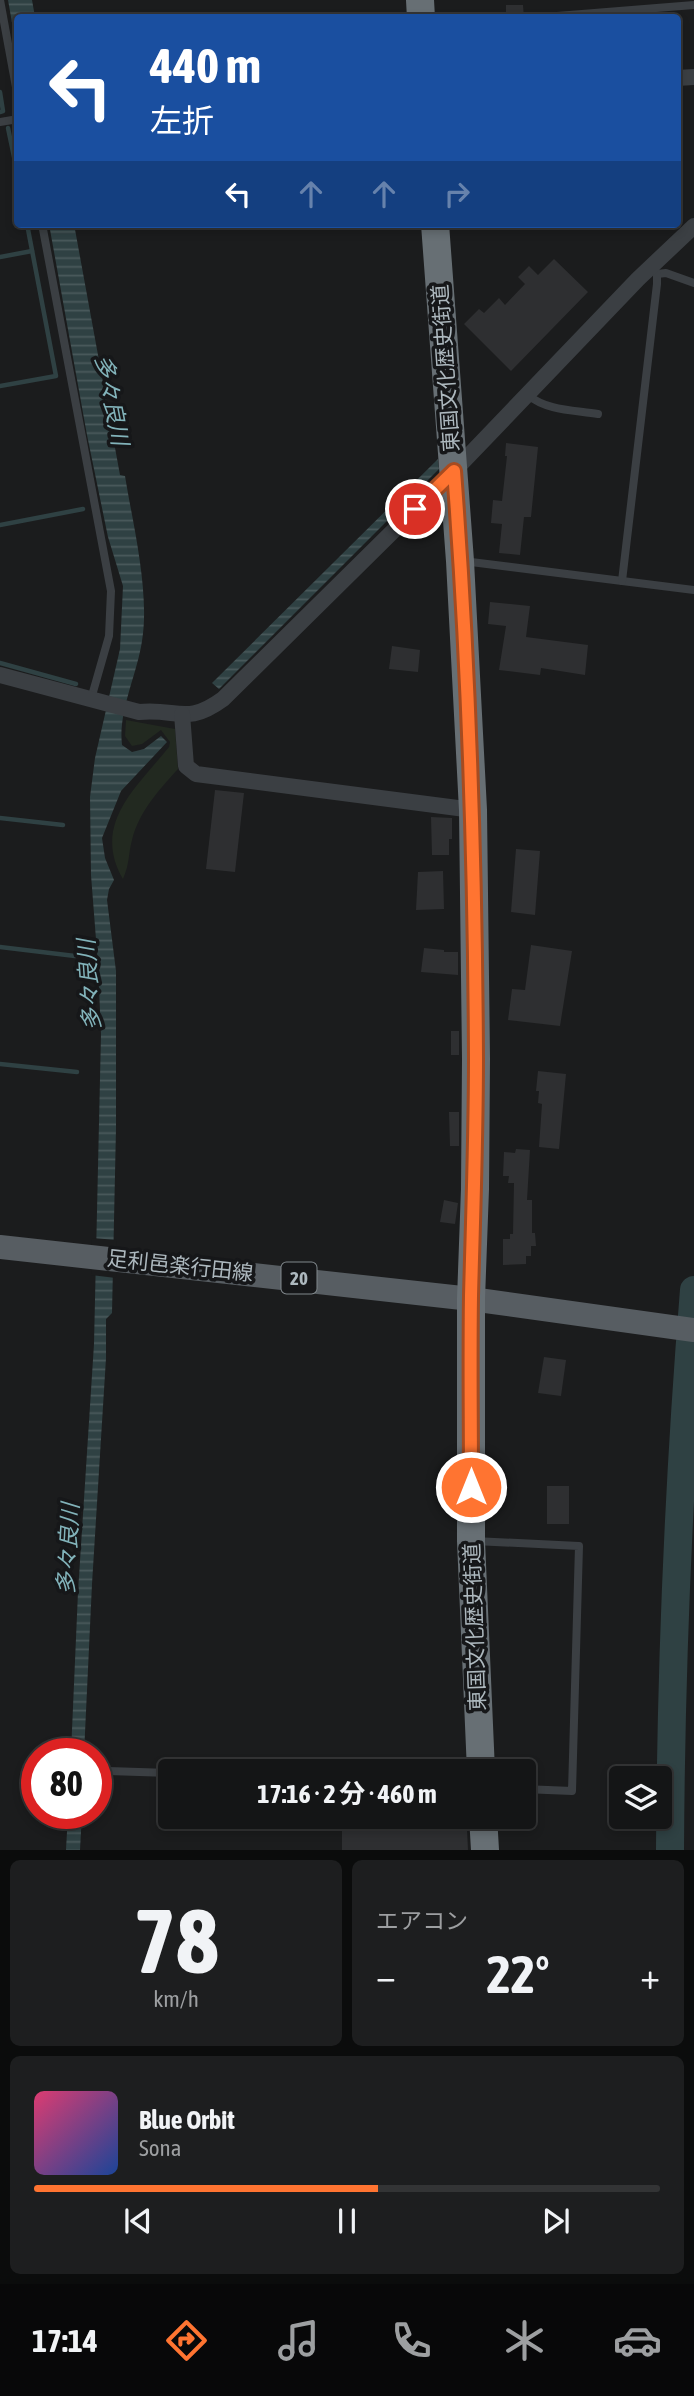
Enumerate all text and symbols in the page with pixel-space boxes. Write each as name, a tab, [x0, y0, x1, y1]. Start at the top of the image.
text: 440 m	[150, 37, 261, 93]
icon: left	[35, 42, 126, 133]
text: 左折	[150, 102, 214, 139]
icon: left	[219, 175, 257, 213]
icon: ahead	[292, 175, 330, 213]
icon: ahead	[365, 175, 403, 213]
icon: right	[438, 175, 476, 213]
street label: 東国文化歴史街道	[427, 283, 463, 453]
water label: 多々良川	[90, 352, 134, 451]
pin	[385, 479, 445, 539]
icon: arrive	[396, 490, 434, 528]
water label: 多々良川	[73, 935, 105, 1032]
street label: 足利邑楽行田線	[106, 1245, 254, 1285]
road number: 20	[282, 1262, 316, 1294]
position arrow	[434, 1450, 508, 1524]
water label: 多々良川	[53, 1499, 84, 1596]
street label: 東国文化歴史街道	[459, 1543, 489, 1711]
speed limit sign: 80	[21, 1738, 112, 1829]
map controls	[609, 1766, 672, 1829]
button: layers	[609, 1766, 672, 1829]
text: 17:16 · 2 分 · 460 m	[257, 1779, 437, 1809]
text: 78	[133, 1888, 219, 1992]
text: エアコン	[376, 1908, 468, 1934]
text: 22°	[486, 1944, 550, 2004]
text: −	[376, 1954, 396, 1997]
text: +	[640, 1954, 660, 1997]
text: km/h	[153, 1986, 199, 2012]
text: Blue Orbit	[139, 2105, 235, 2135]
text: Sona	[139, 2135, 181, 2161]
icon: previous	[119, 2202, 157, 2240]
icon: pause	[328, 2202, 366, 2240]
icon: next	[537, 2202, 575, 2240]
icon: directions	[162, 2316, 211, 2365]
icon: music	[274, 2316, 323, 2365]
icon: phone	[387, 2316, 436, 2365]
icon: climate	[500, 2316, 549, 2365]
icon: car	[613, 2316, 662, 2365]
text: 17:14	[32, 2322, 98, 2359]

